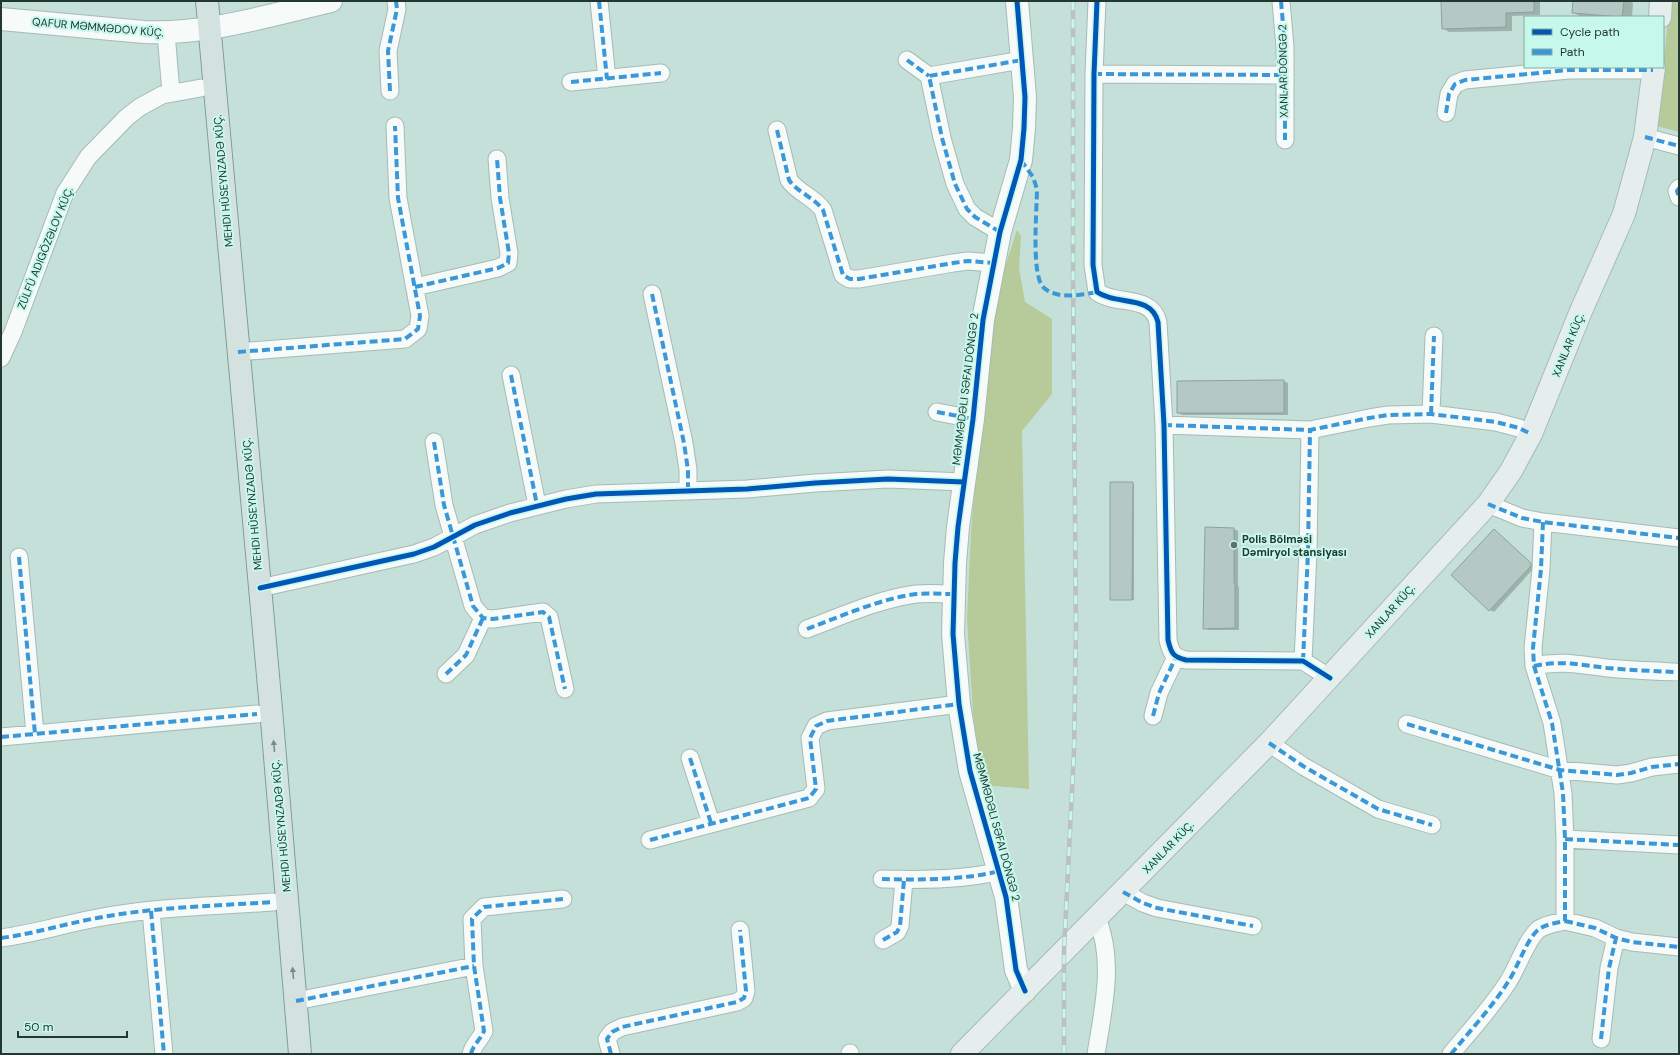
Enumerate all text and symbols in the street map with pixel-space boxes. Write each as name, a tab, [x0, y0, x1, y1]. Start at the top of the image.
street label: QAFUR MƏMMƏDOV KÜÇ.	[32, 14, 164, 40]
legend	[1524, 16, 1664, 68]
street label: XANLAR DÖNGƏ 2	[1275, 24, 1291, 118]
text: Cycle path	[1560, 24, 1620, 40]
text: Path	[1560, 44, 1585, 60]
street label: MEHDI HÜSEYNZADƏ KÜÇ.	[210, 114, 236, 248]
street label: ZÜLFÜ ADIGÖZƏLOV KÜÇ.	[14, 185, 76, 311]
street label: XANLAR KÜÇ.	[1549, 311, 1587, 379]
street label: MƏMMƏDƏLI SƏFAI DÖNGƏ 2	[949, 312, 981, 466]
street label: MEHDI HÜSEYNZADƏ KÜÇ.	[239, 437, 265, 571]
place label: Polis Bölməsi Dəmiryol stansiyası	[1242, 532, 1347, 559]
marker: Polis Bölməsi Dəmiryol stansiyası	[1229, 540, 1239, 550]
street label: XANLAR KÜÇ.	[1362, 581, 1418, 641]
one-way arrow	[271, 740, 278, 752]
street label: MƏMMƏDƏLI SƏFAI DÖNGƏ 2	[970, 751, 1024, 903]
street label: MEHDI HÜSEYNZADƏ KÜÇ.	[268, 759, 294, 893]
street label: XANLAR KÜÇ.	[1139, 818, 1197, 876]
one-way arrow	[290, 967, 297, 979]
scale bar	[18, 1013, 127, 1039]
text: 50 m	[24, 1019, 53, 1035]

